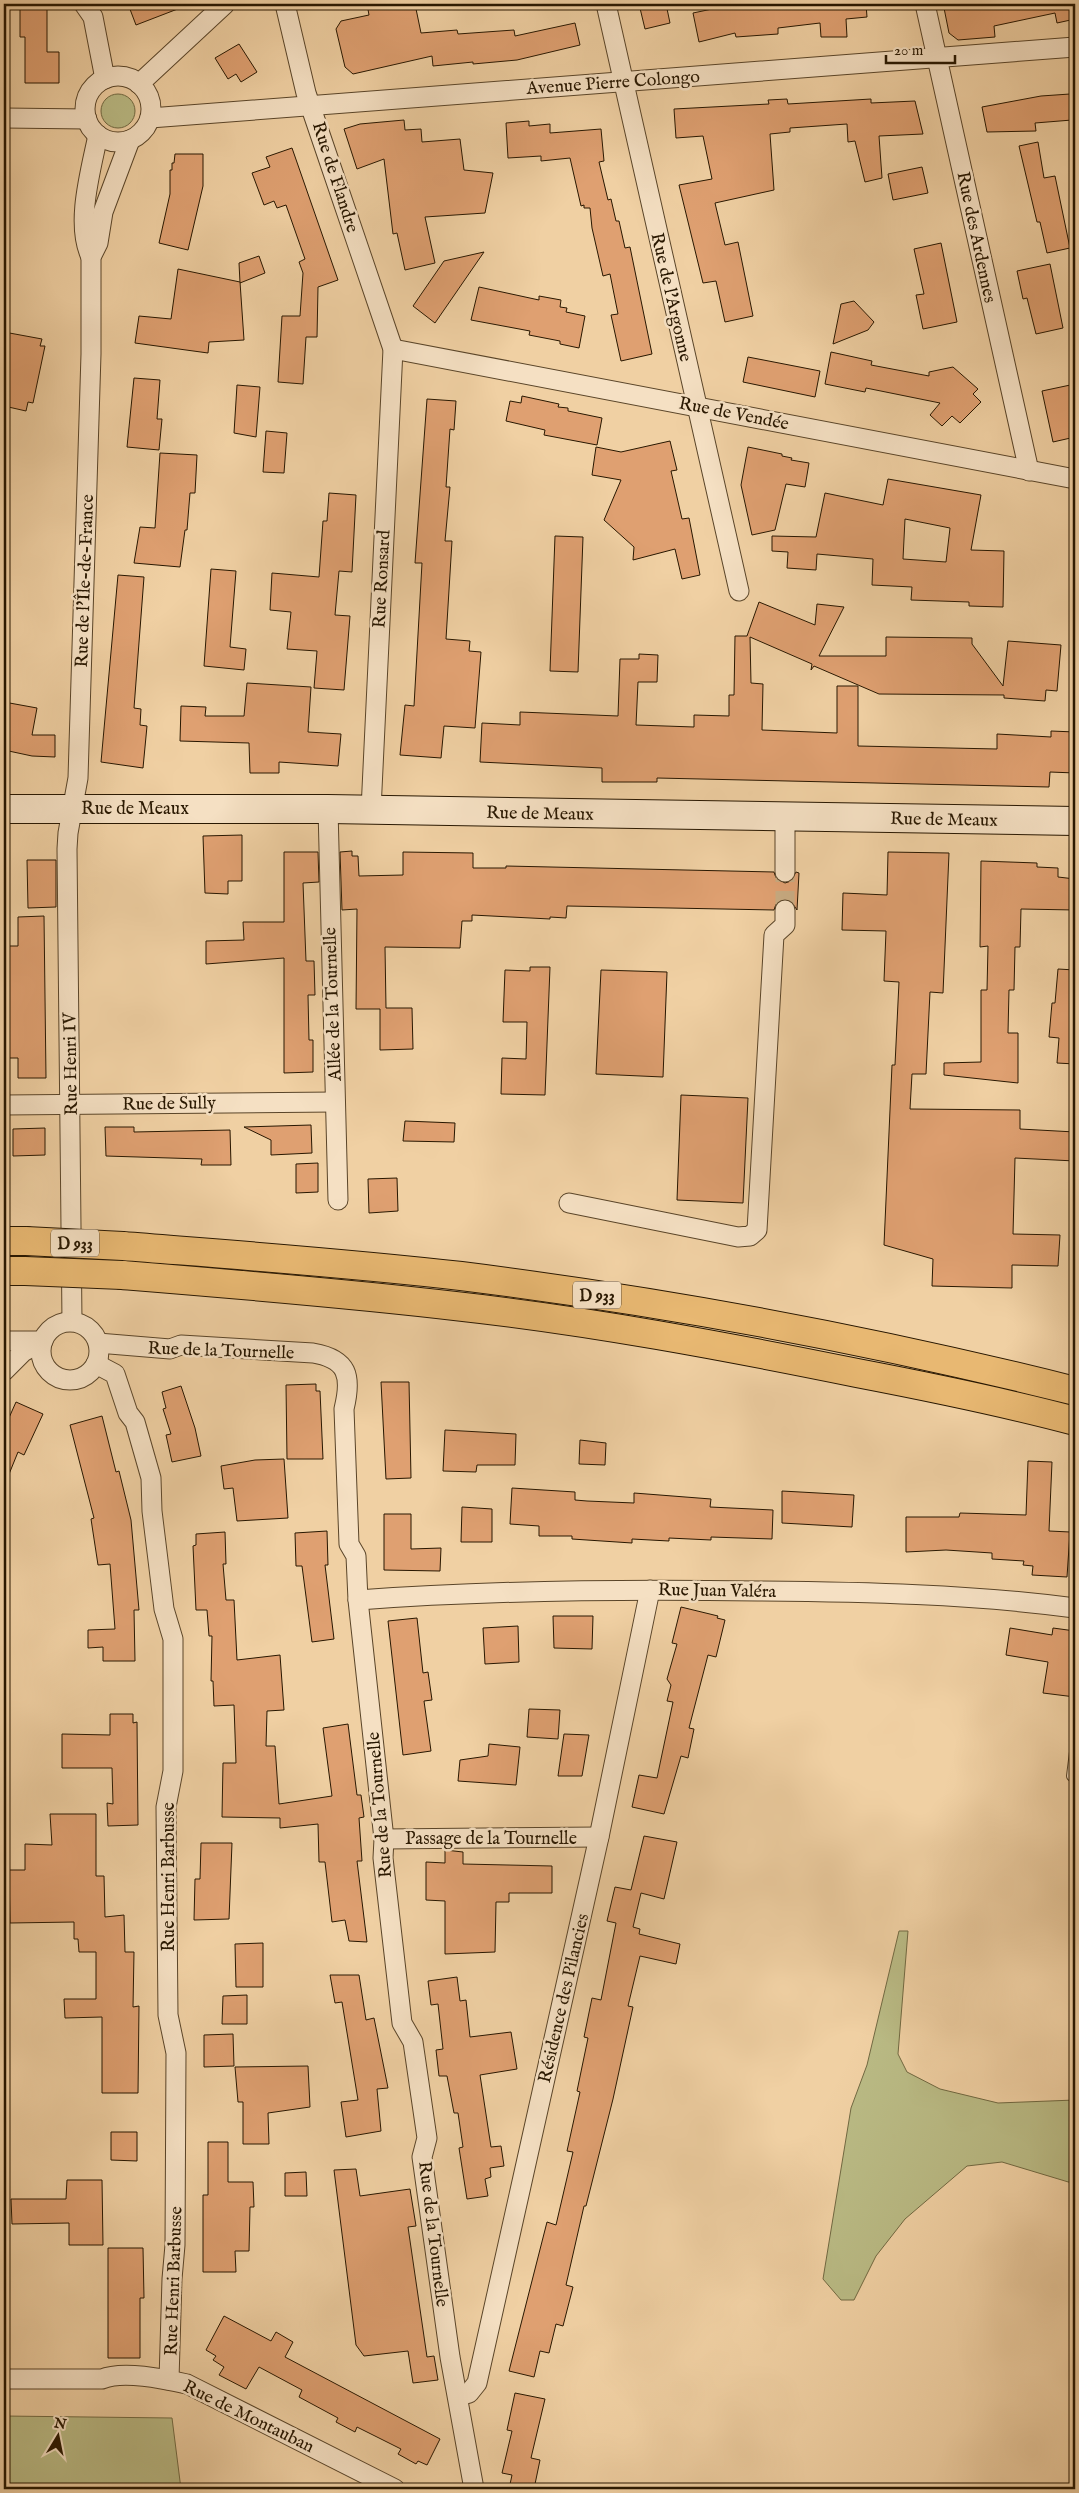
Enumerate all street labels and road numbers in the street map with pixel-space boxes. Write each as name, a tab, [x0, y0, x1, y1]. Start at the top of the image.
street label: Avenue Pierre Colongo	[525, 66, 701, 101]
street label: Rue de Flandre	[306, 119, 363, 236]
street label: Rue des Ardennes	[950, 170, 1001, 305]
street label: Rue de l'Argonne	[645, 231, 697, 364]
street label: Rue de Vendée	[677, 393, 791, 436]
street label: Rue de l'Île-de-France	[69, 494, 100, 668]
street label: Rue Ronsard	[368, 529, 397, 629]
street label: Rue de Meaux	[81, 798, 189, 821]
street label: Rue de Meaux	[486, 802, 594, 827]
street label: Rue de Meaux	[890, 808, 998, 833]
street label: Allée de la Tournelle	[319, 927, 348, 1082]
street label: Rue Henri IV	[59, 1011, 84, 1116]
street label: Rue de Sully	[122, 1092, 216, 1117]
road number: D 933	[51, 1230, 99, 1256]
road number: D 933	[573, 1282, 621, 1308]
street label: Rue de la Tournelle	[147, 1337, 295, 1366]
street label: Rue Juan Valéra	[658, 1579, 777, 1604]
street label: Rue de la Tournelle	[363, 1731, 398, 1879]
street label: Rue Henri Barbusse	[158, 1802, 181, 1952]
street label: Passage de la Tournelle	[405, 1828, 577, 1851]
street label: Résidence des Pilancies	[534, 1911, 595, 2085]
street label: Rue de la Tournelle	[412, 2160, 453, 2308]
street label: Rue Henri Barbusse	[160, 2206, 189, 2356]
street label: Rue de Montauban	[179, 2376, 318, 2459]

